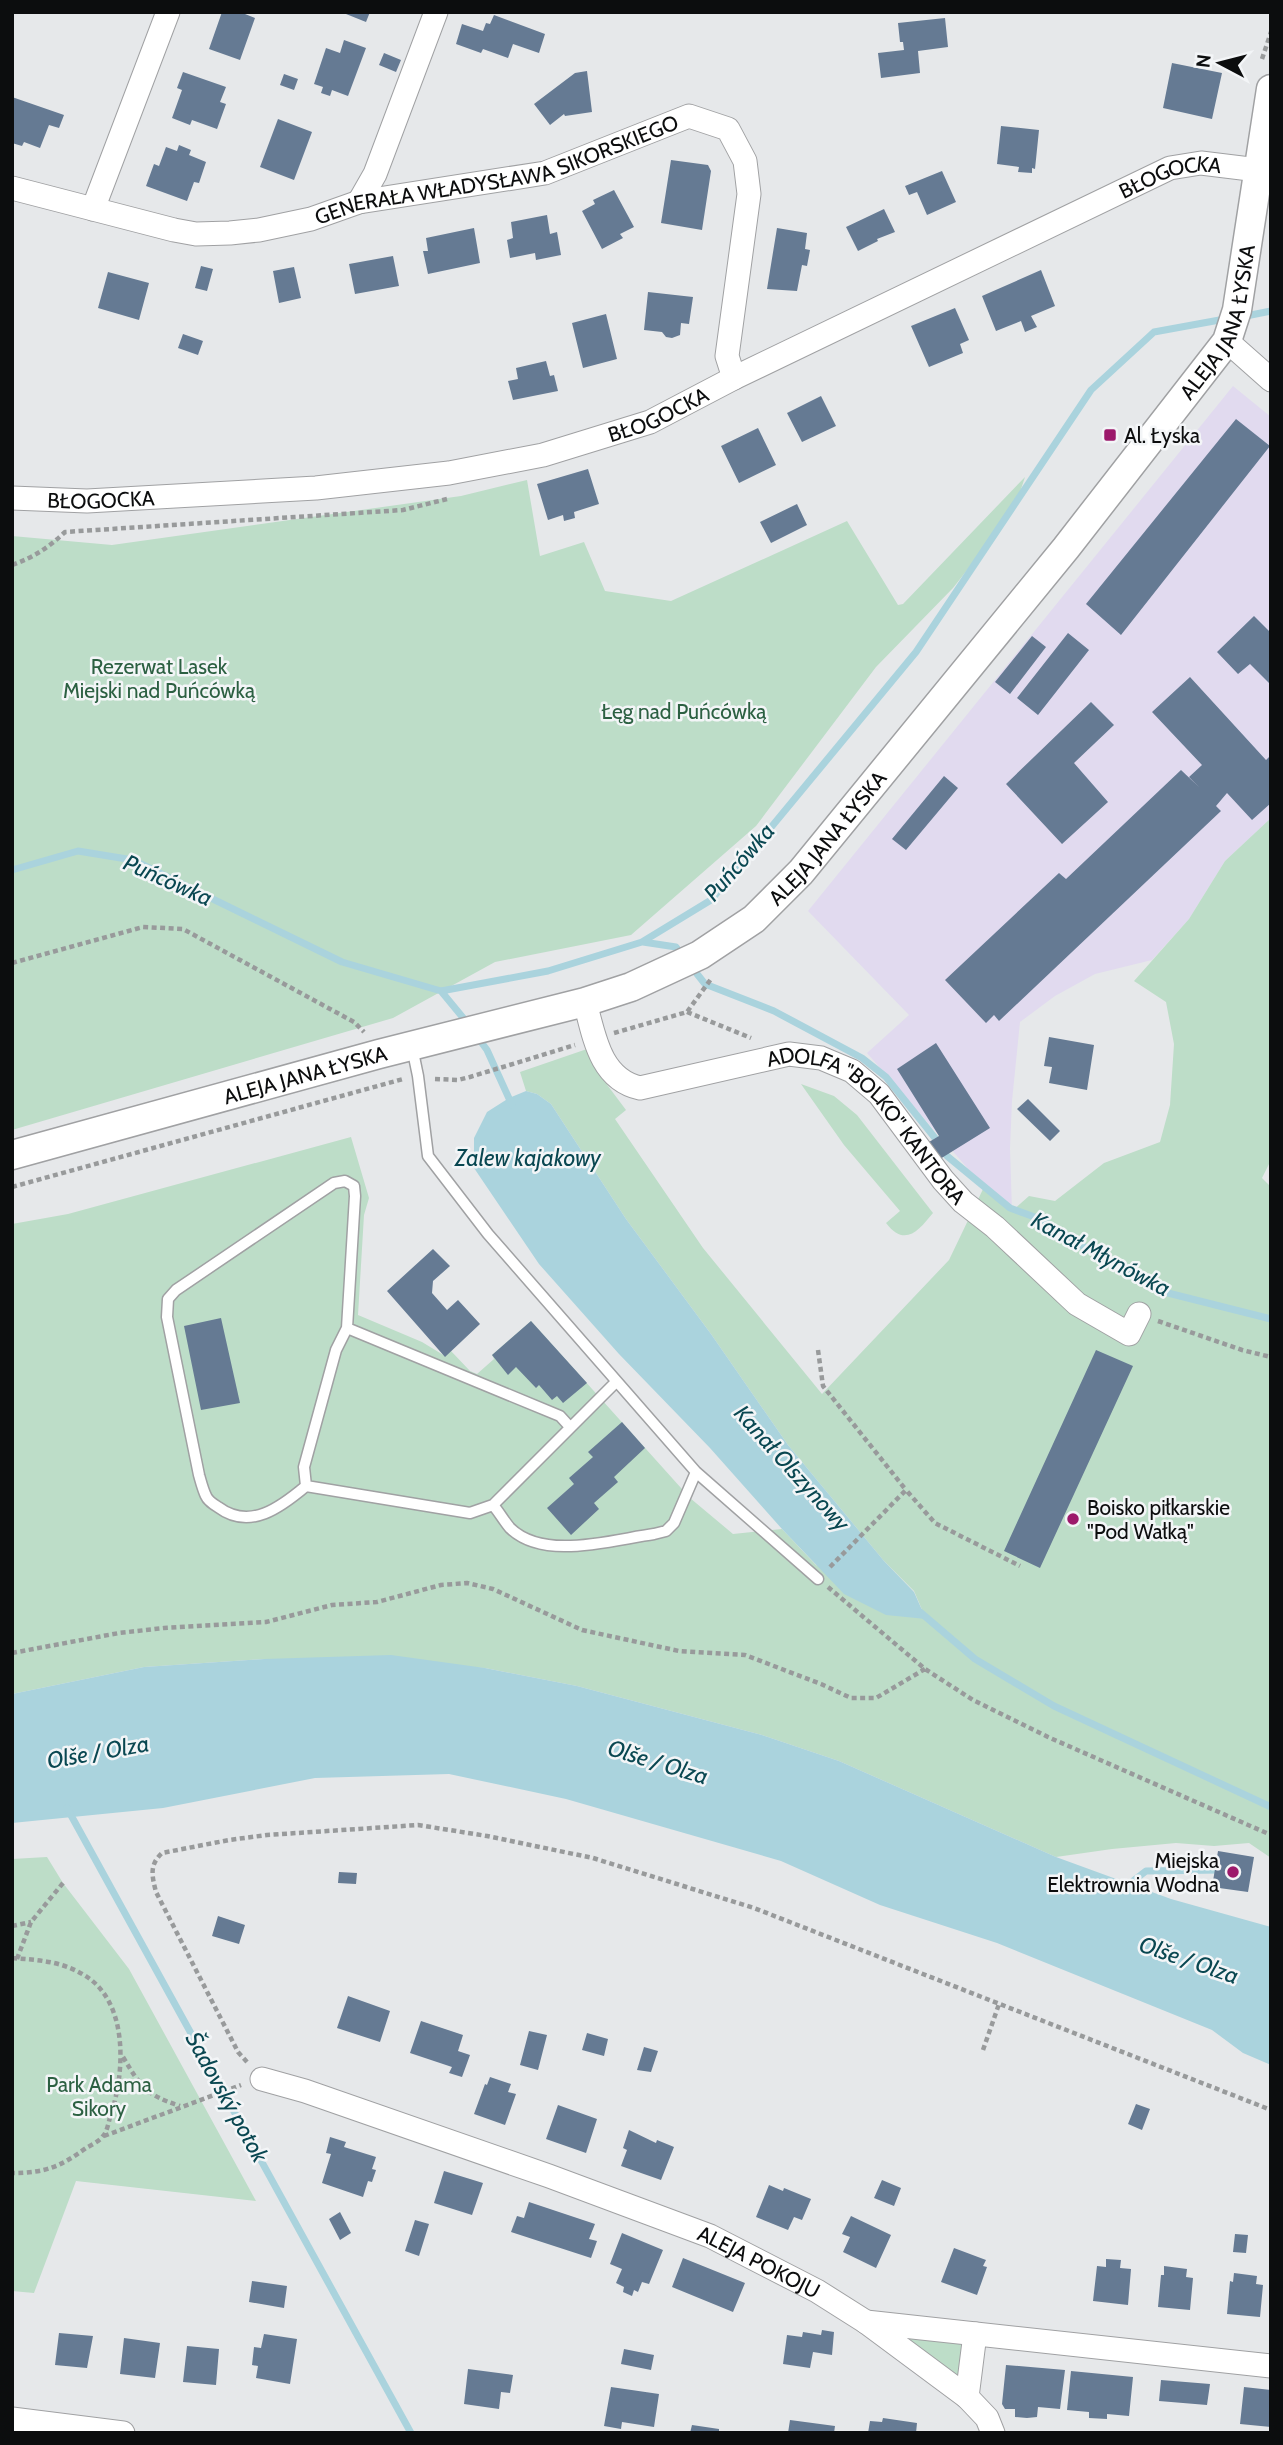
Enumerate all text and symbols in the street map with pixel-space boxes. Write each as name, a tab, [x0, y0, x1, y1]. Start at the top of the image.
north arrow	[1185, 28, 1255, 98]
text: N	[1191, 53, 1216, 69]
street label: GENERAŁA WŁADYSŁAWA SIKORSKIEGO	[311, 109, 682, 229]
street label: BŁOGOCKA	[1115, 150, 1223, 203]
street label: ALEJA JANA ŁYSKA	[1174, 243, 1259, 404]
street label: BŁOGOCKA	[605, 381, 712, 447]
place label: Al. Łyska	[1124, 423, 1200, 448]
marker: Al. Łyska	[1102, 427, 1118, 443]
street label: BŁOGOCKA	[47, 485, 155, 514]
park label: Rezerwat Lasek Miejski nad Puńcówką	[63, 654, 256, 704]
park label: Łęg nad Puńcówką	[602, 699, 767, 724]
street label: ALEJA JANA ŁYSKA	[763, 765, 891, 910]
water label: Puńcówka	[698, 817, 780, 907]
water label: Puńcówka	[119, 848, 217, 912]
street label: ALEJA JANA ŁYSKA	[221, 1040, 389, 1109]
street label: ADOLFA "BOLKO" KANTORA	[764, 1041, 971, 1209]
water label: Zalew kajakowy	[454, 1144, 602, 1172]
water label: Kanał Młynówka	[1027, 1206, 1175, 1302]
water label: Kanał Olszynowy	[728, 1399, 857, 1538]
place label: Boisko piłkarskie "Pod Wałką"	[1087, 1495, 1230, 1544]
marker: Boisko piłkarskie "Pod Wałką"	[1065, 1511, 1081, 1527]
water label: Olše / Olza	[45, 1729, 151, 1775]
water label: Olše / Olza	[605, 1734, 711, 1790]
place label: Miejska Elektrownia Wodna	[1047, 1848, 1219, 1897]
marker: Miejska Elektrownia Wodna	[1225, 1864, 1241, 1880]
water label: Olše / Olza	[1136, 1930, 1242, 1990]
water label: Šadovský potok	[180, 2026, 276, 2168]
park label: Park Adama Sikory	[46, 2072, 152, 2121]
street label: ALEJA POKOJU	[694, 2220, 825, 2303]

